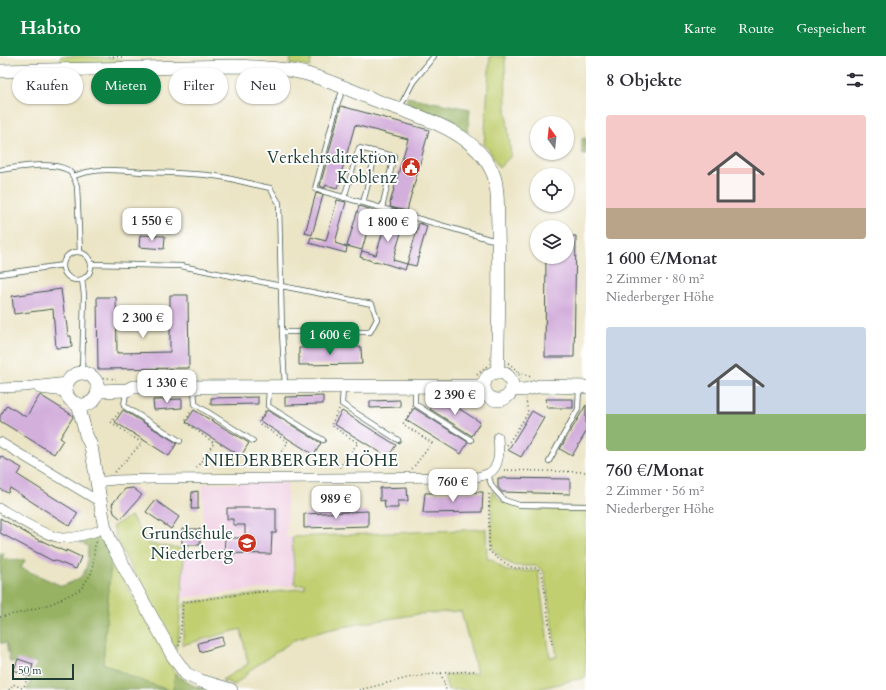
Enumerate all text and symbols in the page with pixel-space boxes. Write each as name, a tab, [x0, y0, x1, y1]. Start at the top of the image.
text: Habito	[20, 15, 81, 41]
text: Karte	[684, 19, 716, 38]
text: Route	[738, 19, 774, 38]
text: Gespeichert	[796, 19, 866, 38]
chip: Kaufen	[12, 68, 83, 104]
chip: Mieten	[91, 68, 161, 104]
chip: Filter	[169, 68, 228, 104]
chip: Neu	[236, 68, 290, 104]
text: 8 Objekte	[606, 69, 682, 92]
icon: filters	[844, 69, 866, 91]
north arrow	[530, 116, 574, 160]
map controls	[530, 116, 574, 264]
icon: home	[700, 141, 772, 213]
place label: Verkehrsdirektion Koblenz	[267, 146, 397, 189]
public building icon: Verkehrsdirektion Koblenz	[400, 156, 422, 178]
button: locate	[530, 168, 574, 212]
pin: 1 550 €	[115, 208, 189, 242]
pin: 1 800 €	[351, 209, 425, 243]
text: 1 550 €	[131, 212, 173, 230]
text: 1 800 €	[367, 213, 409, 231]
button: layers	[530, 220, 574, 264]
text: 1 600 €/Monat	[606, 247, 717, 270]
text: 2 Zimmer · 80 m²	[606, 270, 704, 288]
text: Niederberger Höhe	[606, 288, 714, 306]
pin: 2 300 €	[106, 305, 180, 339]
text: 2 300 €	[122, 309, 164, 327]
pin: 1 600 €	[293, 322, 367, 356]
text: 1 600 €	[309, 326, 351, 344]
icon: home	[700, 353, 772, 425]
pin: 1 330 €	[130, 370, 204, 404]
text: 1 330 €	[146, 374, 188, 392]
pin: 2 390 €	[418, 382, 492, 416]
text: 2 390 €	[434, 386, 476, 404]
street label: NIEDERBERGER HÖHE	[204, 449, 398, 472]
text: 760 €/Monat	[606, 459, 704, 482]
pin: 760 €	[425, 469, 481, 503]
text: 760 €	[437, 473, 469, 491]
text: 2 Zimmer · 56 m²	[606, 482, 704, 500]
pin: 989 €	[308, 486, 364, 520]
text: 989 €	[320, 490, 352, 508]
text: Niederberger Höhe	[606, 500, 714, 518]
place label: Grundschule Niederberg	[141, 522, 233, 565]
school or university icon: Grundschule Niederberg	[236, 532, 258, 554]
scale bar	[12, 662, 74, 681]
text: 50 m	[18, 663, 42, 678]

